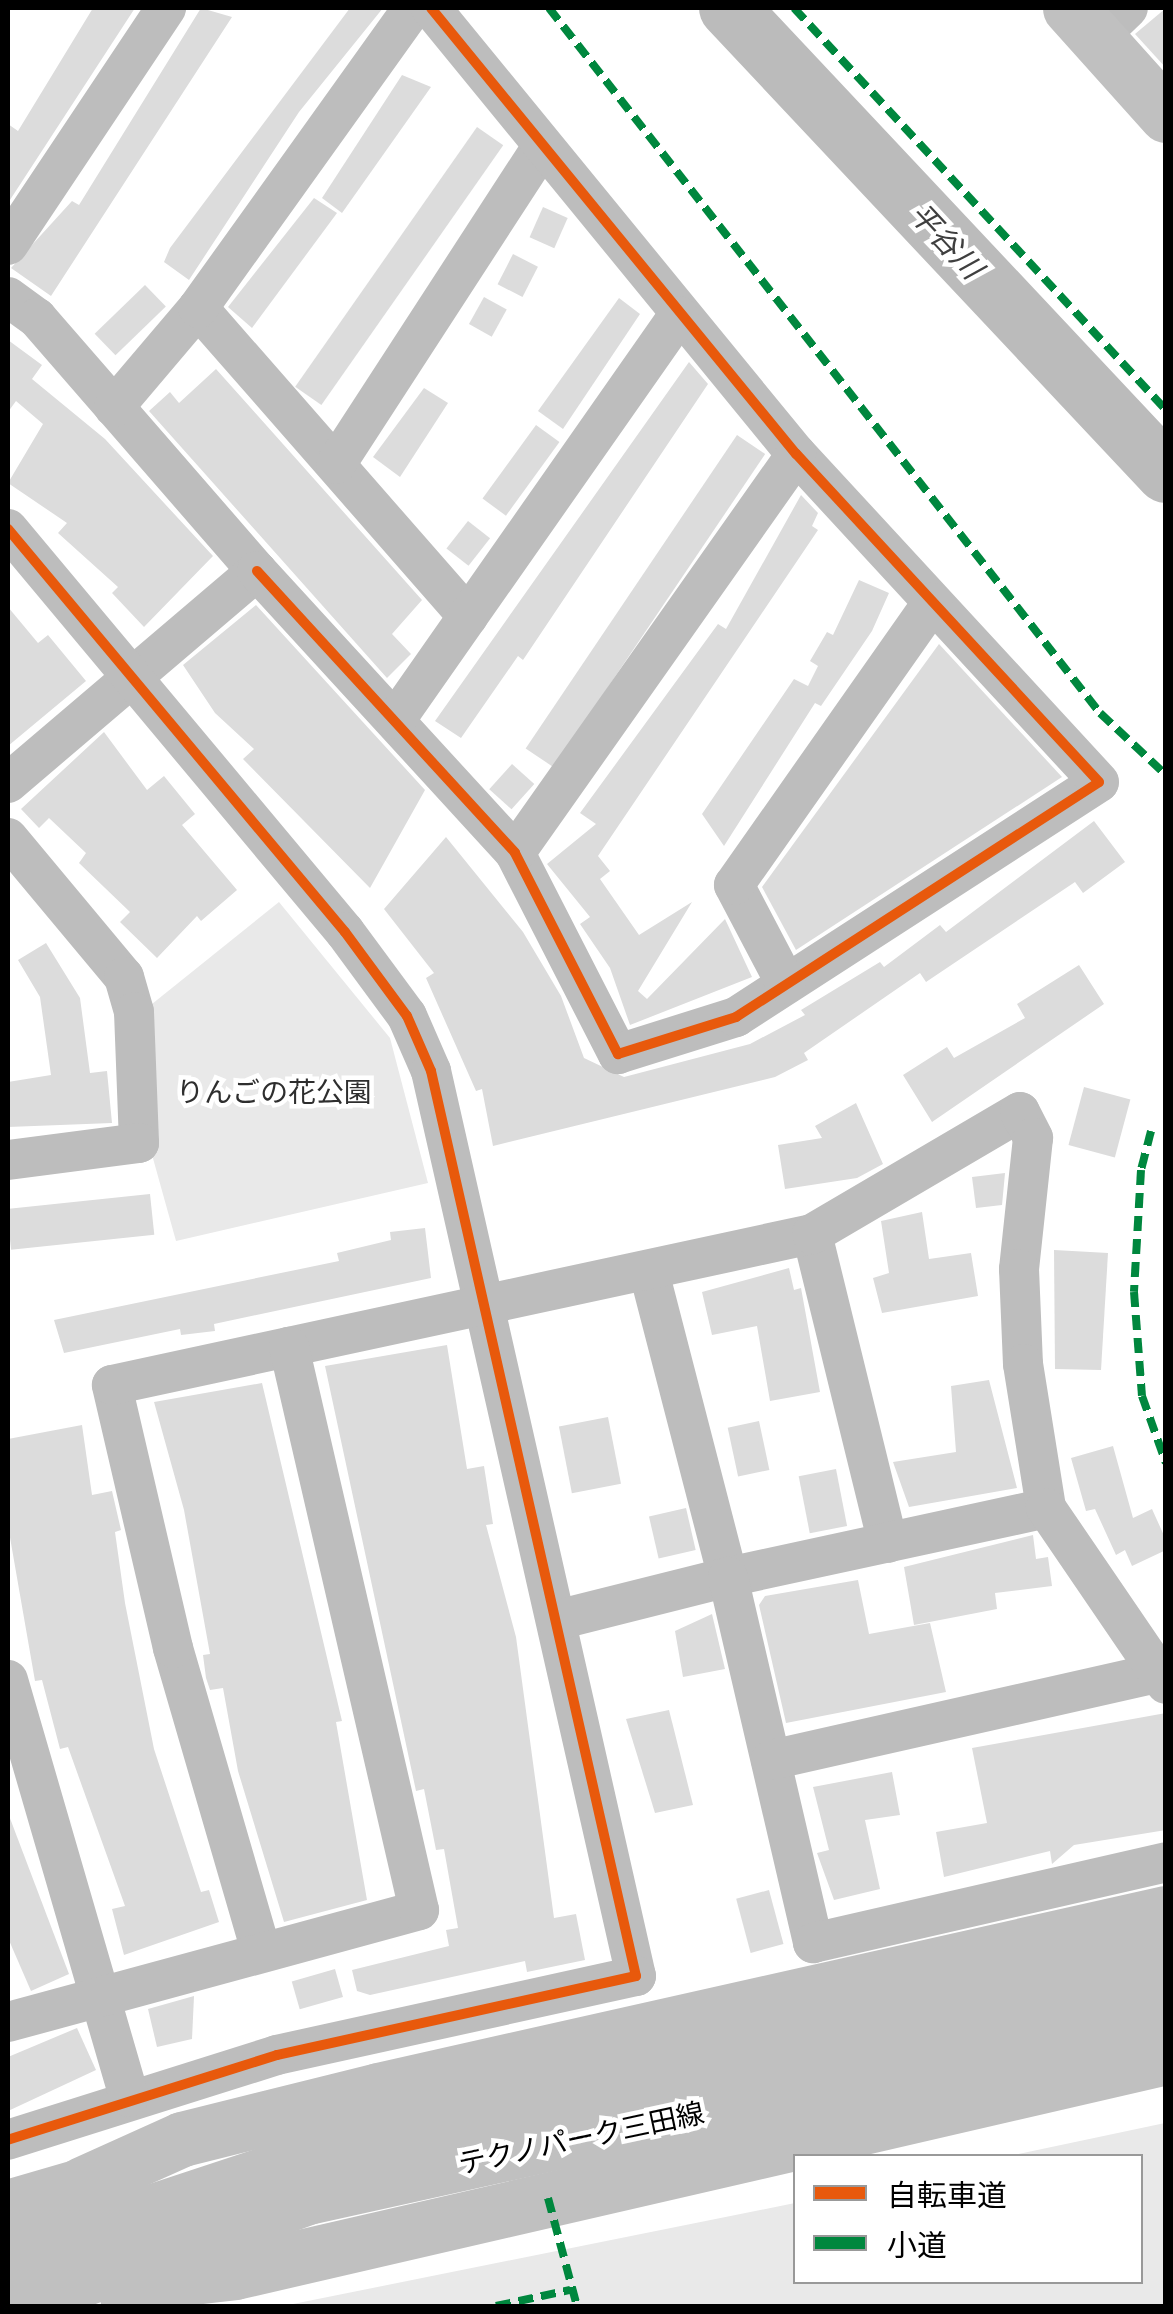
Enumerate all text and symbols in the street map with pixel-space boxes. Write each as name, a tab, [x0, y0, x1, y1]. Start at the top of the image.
water label: 平谷川	[903, 195, 991, 285]
park label: りんごの花公園	[176, 1074, 372, 1108]
street label: テクノパーク三田線	[454, 2094, 708, 2180]
legend	[793, 2154, 1143, 2284]
text: 自転車道	[887, 2176, 1007, 2212]
text: 小道	[887, 2226, 947, 2262]

